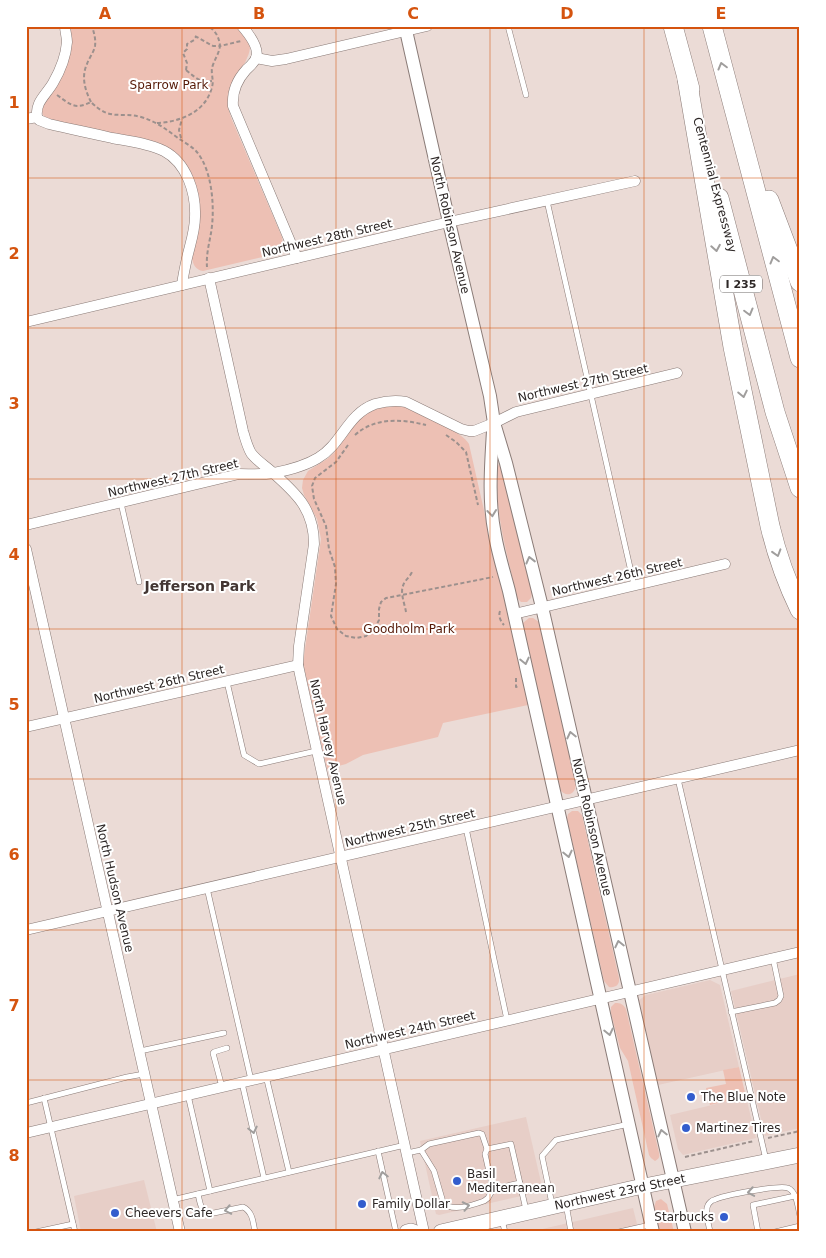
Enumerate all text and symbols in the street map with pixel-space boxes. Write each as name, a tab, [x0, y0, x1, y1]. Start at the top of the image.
text: A	[99, 4, 112, 23]
text: B	[253, 4, 265, 23]
text: C	[407, 4, 419, 23]
text: D	[560, 4, 574, 23]
text: E	[716, 4, 726, 23]
one-way arrow	[717, 61, 728, 70]
park label: Sparrow Park	[130, 78, 208, 92]
text: 1	[8, 93, 20, 112]
street label: Centennial Expressway	[690, 116, 740, 254]
street label: North Robinson Avenue	[427, 155, 473, 295]
street label: Northwest 28th Street	[260, 216, 394, 260]
text: 2	[8, 244, 20, 263]
one-way arrow	[710, 244, 721, 252]
one-way arrow	[769, 256, 780, 264]
road number: I 235	[720, 276, 762, 292]
one-way arrow	[743, 308, 753, 316]
street label: Northwest 27th Street	[516, 361, 650, 405]
one-way arrow	[737, 390, 748, 399]
text: 3	[8, 394, 20, 413]
street label: Northwest 27th Street	[106, 456, 240, 500]
one-way arrow	[486, 510, 497, 518]
text: 4	[8, 545, 20, 564]
one-way arrow	[771, 549, 781, 557]
one-way arrow	[525, 555, 536, 564]
street label: Northwest 26th Street	[550, 555, 684, 599]
district label: Jefferson Park	[144, 578, 256, 594]
park label: Goodholm Park	[363, 622, 455, 636]
one-way arrow	[519, 657, 529, 666]
street label: Northwest 26th Street	[92, 662, 226, 706]
street label: North Harvey Avenue	[307, 678, 349, 806]
text: 5	[8, 695, 20, 714]
one-way arrow	[566, 730, 577, 739]
street label: North Robinson Avenue	[569, 757, 615, 897]
street label: Northwest 25th Street	[343, 806, 477, 850]
street label: North Hudson Avenue	[93, 822, 137, 954]
text: 6	[8, 845, 20, 864]
one-way arrow	[562, 849, 573, 858]
one-way arrow	[614, 940, 625, 949]
text: 7	[8, 996, 20, 1015]
street label: Northwest 24th Street	[343, 1008, 477, 1052]
one-way arrow	[603, 1027, 614, 1036]
place label: The Blue Note	[700, 1090, 786, 1104]
marker: The Blue Note	[685, 1091, 697, 1103]
place label: Martinez Tires	[696, 1121, 780, 1135]
marker: Martinez Tires	[680, 1122, 692, 1134]
one-way arrow	[247, 1125, 258, 1134]
one-way arrow	[657, 1129, 668, 1138]
text: 8	[8, 1146, 20, 1165]
place label: Basil Mediterranean	[467, 1167, 555, 1195]
one-way arrow	[378, 1170, 389, 1179]
street label: Northwest 23rd Street	[553, 1171, 687, 1213]
marker: Basil Mediterranean	[451, 1175, 463, 1187]
one-way arrow	[746, 1186, 755, 1196]
place label: Family Dollar	[372, 1197, 450, 1211]
marker: Family Dollar	[356, 1198, 368, 1210]
one-way arrow	[462, 1201, 471, 1211]
one-way arrow	[224, 1204, 233, 1214]
place label: Cheevers Cafe	[125, 1206, 213, 1220]
marker: Cheevers Cafe	[109, 1207, 121, 1219]
place label: Starbucks	[654, 1210, 714, 1224]
marker: Starbucks	[718, 1211, 730, 1223]

